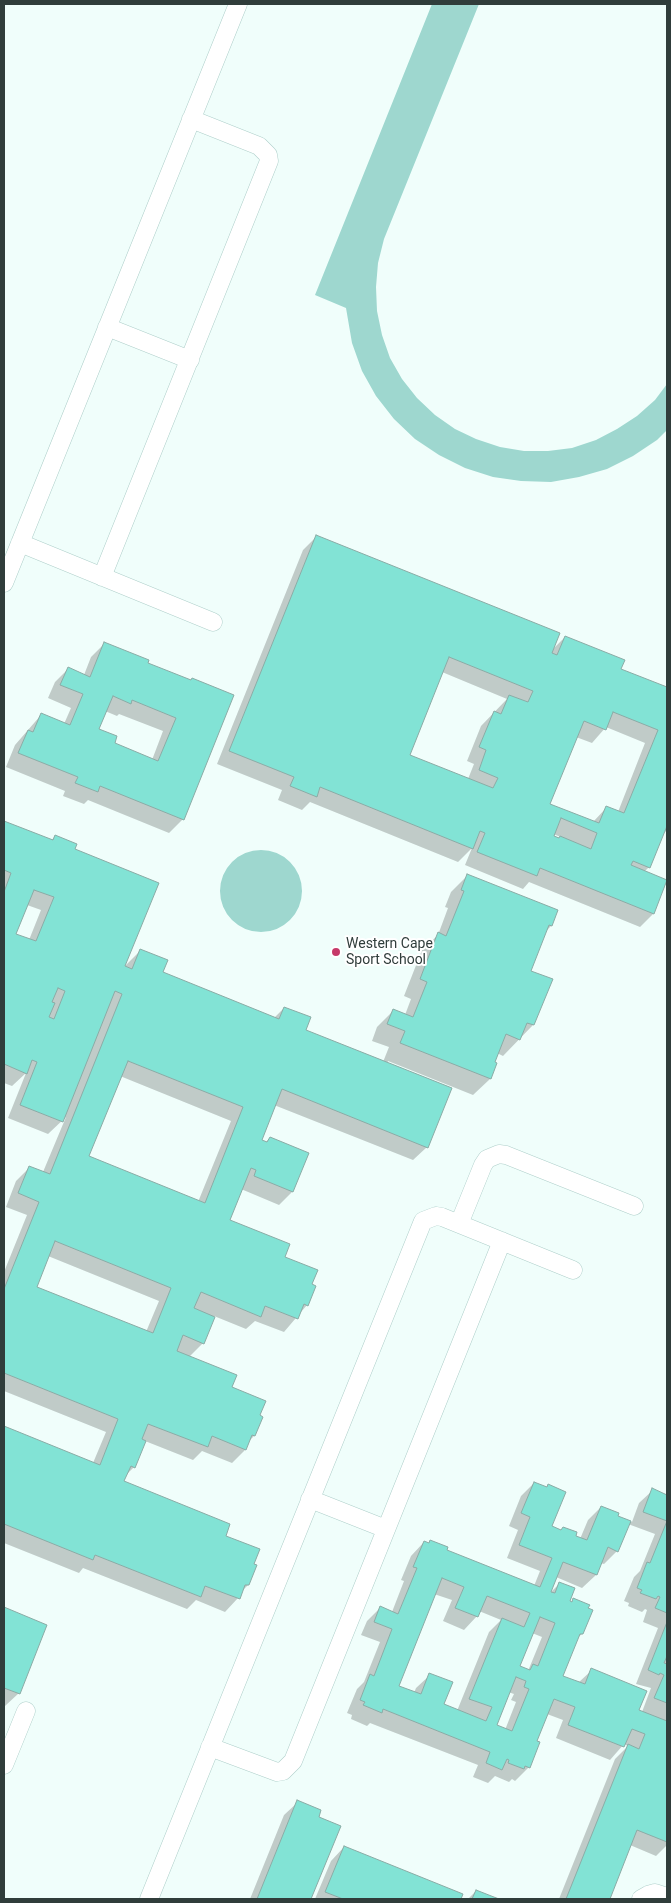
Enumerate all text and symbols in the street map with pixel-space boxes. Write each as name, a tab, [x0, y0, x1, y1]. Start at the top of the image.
place label: Western Cape Sport School	[346, 936, 433, 969]
marker: Western Cape Sport School	[330, 946, 342, 958]

